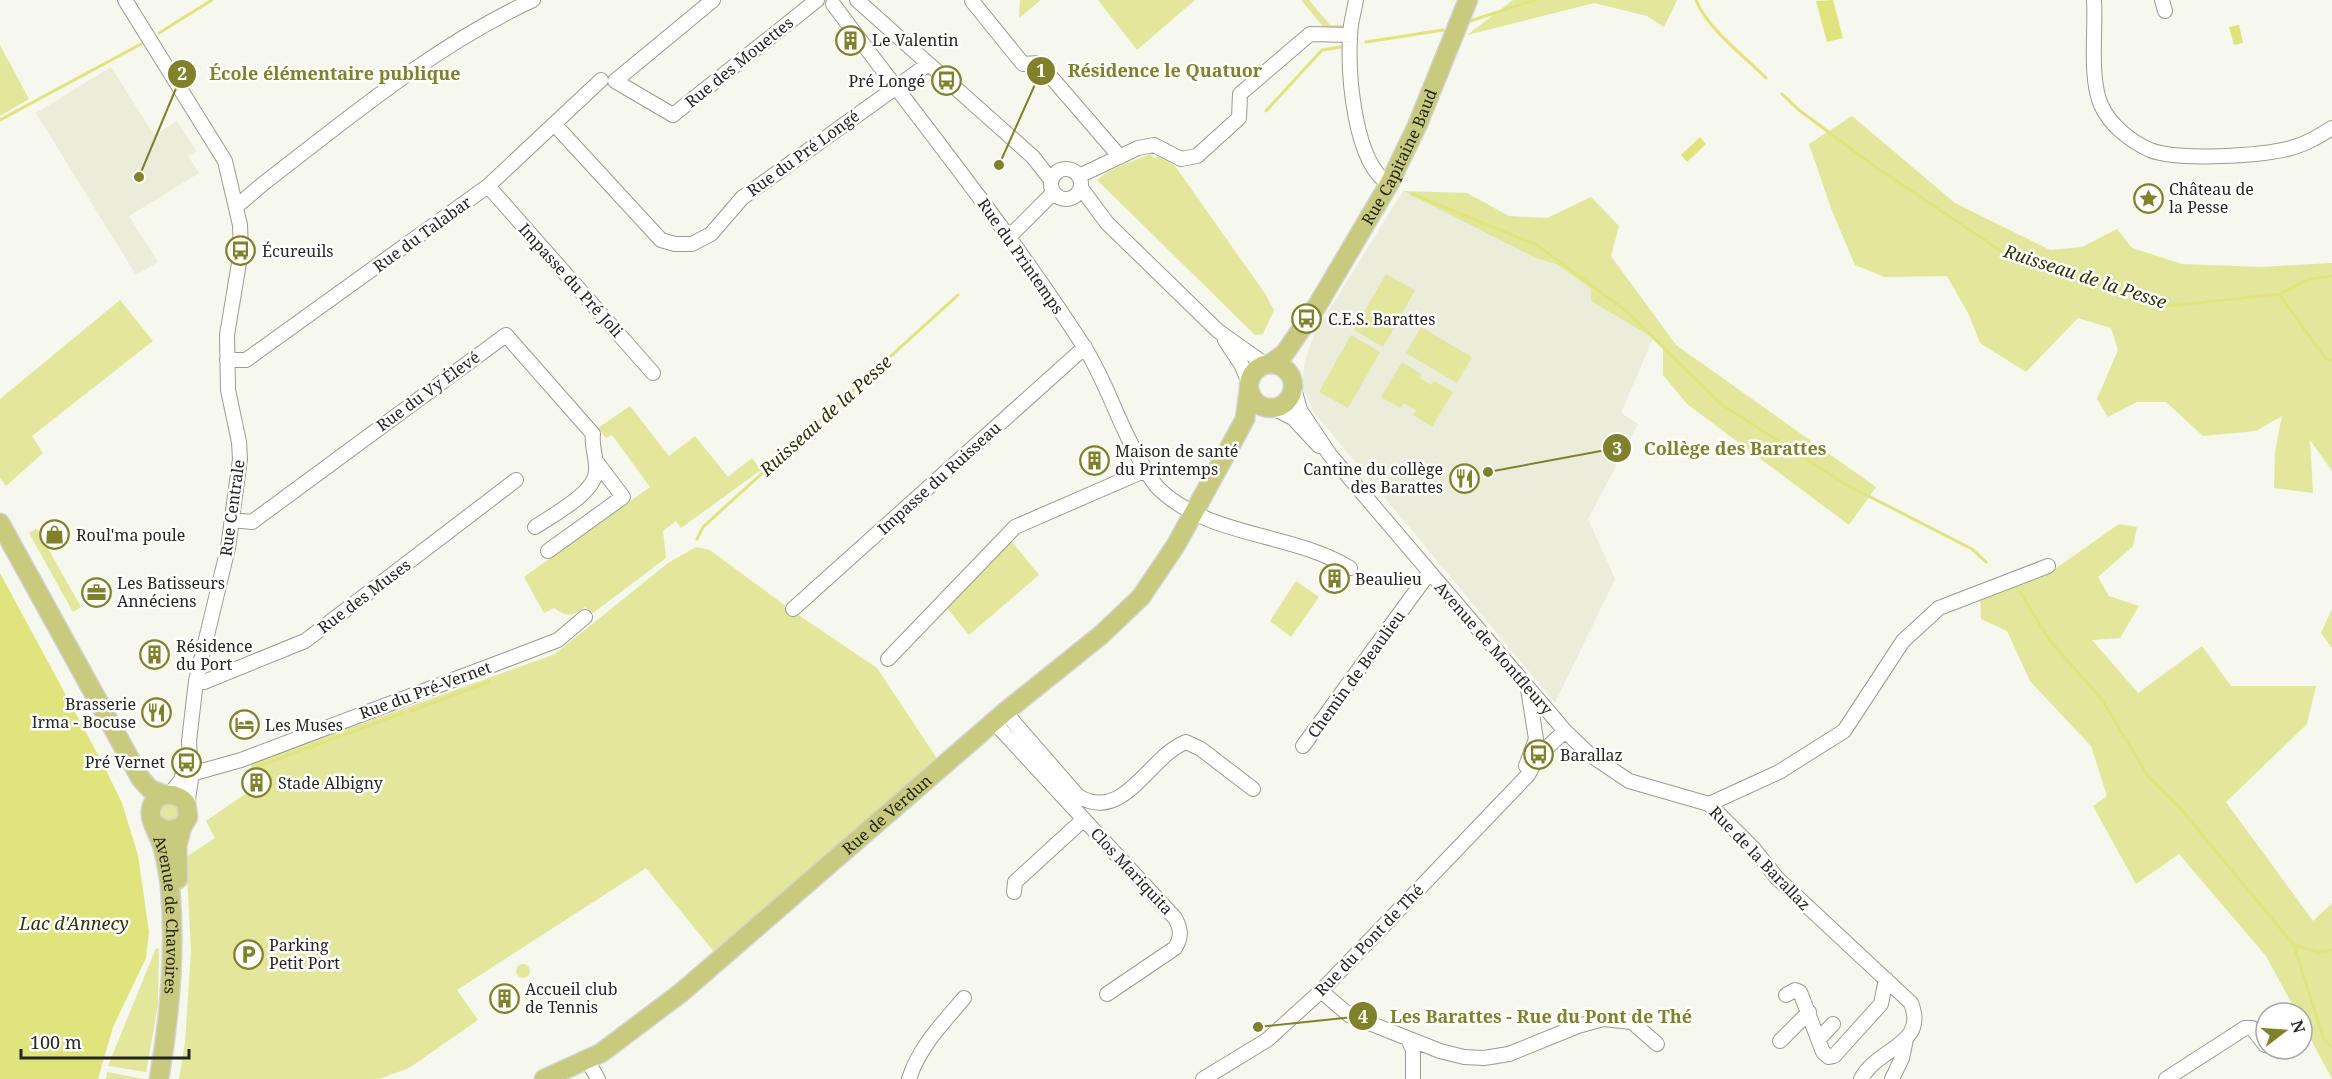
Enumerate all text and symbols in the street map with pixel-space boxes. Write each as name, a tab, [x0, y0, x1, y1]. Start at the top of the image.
street label: Rue des Mouettes	[680, 12, 798, 112]
building icon: Le Valentin	[835, 24, 867, 56]
place label: Le Valentin	[872, 29, 958, 51]
callout: Résidence le Quatuor	[1026, 53, 1275, 89]
callout: École élémentaire publique	[167, 56, 473, 92]
text: 1	[1036, 58, 1046, 82]
text: Résidence le Quatuor	[1068, 58, 1263, 82]
text: 2	[177, 61, 187, 85]
text: École élémentaire publique	[209, 61, 461, 85]
bus stop icon: Pré Longé	[930, 65, 962, 97]
place label: Pré Longé	[848, 70, 925, 92]
street label: Rue Capitaine Baud	[1356, 85, 1442, 229]
street label: Rue du Pré Longé	[742, 105, 864, 201]
place label: Château de la Pesse	[2169, 178, 2254, 218]
place icon: Château de la Pesse	[2132, 182, 2164, 214]
street label: Rue du Talabar	[369, 191, 476, 277]
street label: Rue du Printemps	[973, 194, 1069, 318]
street label: Impasse du Pré Joli	[514, 218, 628, 342]
bus stop icon: Écureuils	[225, 235, 257, 267]
water label: Ruisseau de la Pesse	[2000, 238, 2170, 314]
place label: Écureuils	[262, 240, 334, 262]
bus stop icon: C.E.S. Barattes	[1291, 303, 1323, 335]
place label: C.E.S. Barattes	[1328, 308, 1435, 330]
street label: Rue du Vy Élevé	[372, 346, 484, 436]
water label: Ruisseau de la Pesse	[753, 349, 897, 482]
street label: Impasse du Ruisseau	[873, 417, 1005, 539]
callout: Collège des Barattes	[1602, 430, 1838, 466]
text: 3	[1612, 436, 1622, 460]
text: Collège des Barattes	[1644, 436, 1827, 460]
place label: Maison de santé du Printemps	[1115, 440, 1238, 480]
building icon: Maison de santé du Printemps	[1078, 444, 1110, 476]
street label: Rue Centrale	[214, 458, 250, 558]
place label: Cantine du collège des Barattes	[1303, 458, 1443, 498]
restaurant icon: Cantine du collège des Barattes	[1448, 462, 1480, 494]
shop icon: Roul'ma poule	[39, 519, 71, 551]
place label: Roul'ma poule	[76, 524, 185, 546]
street label: Rue des Muses	[313, 554, 415, 638]
building icon: Beaulieu	[1318, 563, 1350, 595]
place label: Beaulieu	[1355, 568, 1422, 590]
place label: Les Batisseurs Annéciens	[117, 572, 225, 612]
office icon: Les Batisseurs Annéciens	[80, 576, 112, 608]
street label: Avenue de Montfleury	[1430, 577, 1559, 720]
street label: Chemin de Beaulieu	[1302, 606, 1410, 742]
place label: Résidence du Port	[176, 635, 253, 675]
building icon: Résidence du Port	[139, 639, 171, 671]
street label: Rue du Pré-Vernet	[356, 656, 494, 724]
place label: Brasserie Irma - Bocuse	[32, 693, 136, 733]
restaurant icon: Brasserie Irma - Bocuse	[141, 697, 173, 729]
hotel icon: Les Muses	[228, 709, 260, 741]
place label: Les Muses	[265, 714, 343, 736]
bus stop icon: Barallaz	[1523, 739, 1555, 771]
place label: Barallaz	[1560, 744, 1623, 766]
bus stop icon: Pré Vernet	[170, 746, 202, 778]
place label: Pré Vernet	[85, 751, 165, 773]
building icon: Stade Albigny	[241, 767, 273, 799]
street label: Rue de Verdun	[837, 769, 936, 860]
place label: Stade Albigny	[278, 772, 384, 794]
street label: Rue de la Barallaz	[1705, 801, 1815, 915]
street label: Clos Mariquita	[1086, 823, 1178, 919]
street label: Avenue de Chavoires	[148, 832, 183, 995]
street label: Rue du Pont de Thé	[1310, 879, 1428, 1001]
water label: Lac d'Annecy	[18, 911, 129, 935]
place label: Parking Petit Port	[269, 934, 340, 974]
parking icon: Parking Petit Port	[232, 938, 264, 970]
place label: Accueil club de Tennis	[525, 978, 617, 1018]
building icon: Accueil club de Tennis	[488, 982, 520, 1014]
callout: Les Barattes - Rue du Pont de Thé	[1348, 998, 1704, 1034]
north arrow	[2254, 1001, 2314, 1061]
text: 4	[1358, 1004, 1368, 1028]
text: Les Barattes - Rue du Pont de Thé	[1390, 1004, 1692, 1028]
text: N	[2286, 1017, 2311, 1036]
scale bar	[21, 1022, 189, 1060]
text: 100 m	[30, 1030, 82, 1054]

